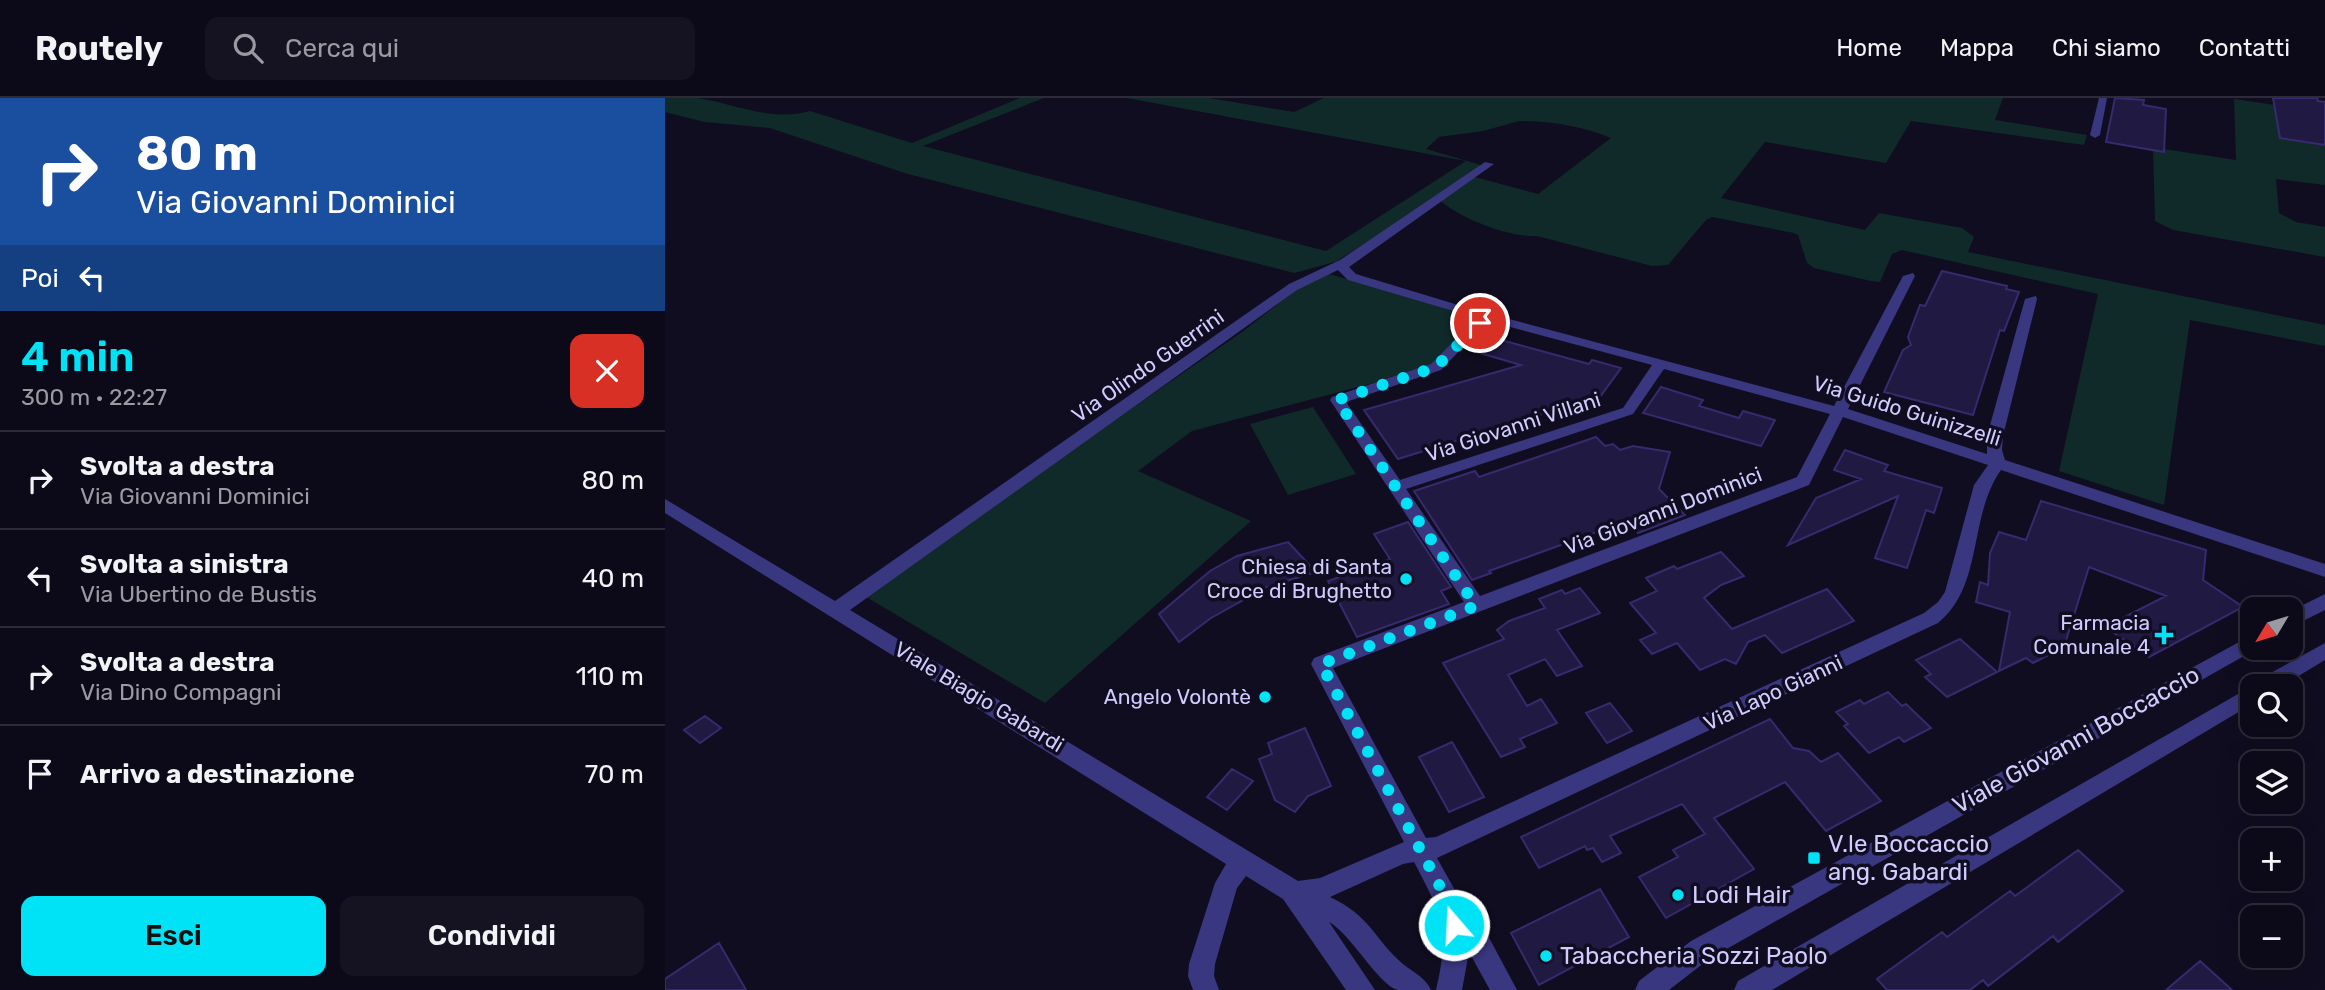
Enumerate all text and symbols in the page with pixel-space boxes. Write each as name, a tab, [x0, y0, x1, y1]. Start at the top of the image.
search box	[205, 17, 695, 80]
text: Routely	[35, 29, 163, 68]
icon: search	[229, 29, 267, 67]
text: Cerca qui	[285, 33, 399, 64]
text: Home	[1836, 34, 1902, 62]
text: Mappa	[1940, 34, 2014, 62]
text: Chi siamo	[2052, 34, 2161, 62]
text: Contatti	[2199, 34, 2290, 62]
text: 80 m	[136, 124, 258, 182]
icon: right	[21, 126, 112, 217]
text: Via Giovanni Dominici	[136, 183, 456, 221]
icon: left	[73, 259, 111, 297]
text: Poi	[21, 263, 59, 294]
pin	[1450, 293, 1510, 353]
street label: Via Olindo Guerrini	[1067, 304, 1229, 427]
icon: arrive	[1461, 304, 1499, 342]
text: 4 min	[21, 332, 135, 382]
button: close	[570, 334, 644, 408]
street label: Via Guido Guinizzelli	[1810, 370, 2004, 451]
text: 300 m · 22:27	[21, 383, 167, 411]
street label: Via Giovanni Villani	[1422, 386, 1604, 467]
text: Svolta a destra	[80, 451, 275, 482]
icon: right	[21, 461, 59, 499]
street label: Via Giovanni Dominici	[1560, 461, 1765, 560]
text: 80 m	[581, 465, 644, 496]
text: Via Giovanni Dominici	[80, 482, 310, 510]
text: Svolta a sinistra	[80, 549, 289, 580]
place label: Chiesa di Santa Croce di Brughetto	[1207, 554, 1392, 603]
icon: left	[21, 559, 59, 597]
text: 40 m	[582, 563, 644, 594]
marker: Chiesa di Santa Croce di Brughetto	[1398, 571, 1414, 587]
text: Via Ubertino de Bustis	[80, 580, 317, 608]
north arrow	[2240, 597, 2303, 660]
map controls	[2240, 597, 2303, 968]
place label: Farmacia Comunale 4	[2033, 610, 2150, 659]
marker: Farmacia Comunale 4	[2156, 627, 2172, 643]
street label: Viale Biagio Gabardi	[890, 636, 1069, 757]
text: Svolta a destra	[80, 647, 275, 678]
street label: Via Lapo Gianni	[1699, 649, 1846, 736]
icon: right	[21, 657, 59, 695]
street label: Viale Giovanni Boccaccio	[1948, 660, 2204, 820]
text: 110 m	[576, 661, 644, 692]
button: search	[2240, 674, 2303, 737]
text: Via Dino Compagni	[80, 678, 282, 706]
place label: Angelo Volontè	[1104, 684, 1251, 709]
marker: Angelo Volontè	[1257, 689, 1273, 705]
button: layers	[2240, 751, 2303, 814]
icon: arrive	[21, 755, 59, 793]
text: Arrivo a destinazione	[80, 759, 355, 790]
text: 70 m	[585, 759, 644, 790]
button: +	[2240, 828, 2303, 891]
place label: V.le Boccaccio ang. Gabardi	[1828, 830, 1989, 886]
marker: V.le Boccaccio ang. Gabardi	[1806, 850, 1822, 866]
place label: Lodi Hair	[1692, 881, 1790, 909]
marker: Lodi Hair	[1670, 887, 1686, 903]
position arrow	[1417, 888, 1491, 962]
button: Esci	[21, 896, 326, 976]
button: Condividi	[340, 896, 644, 976]
button: −	[2240, 905, 2303, 968]
place label: Tabaccheria Sozzi Paolo	[1560, 942, 1828, 970]
marker: Tabaccheria Sozzi Paolo	[1538, 948, 1554, 964]

